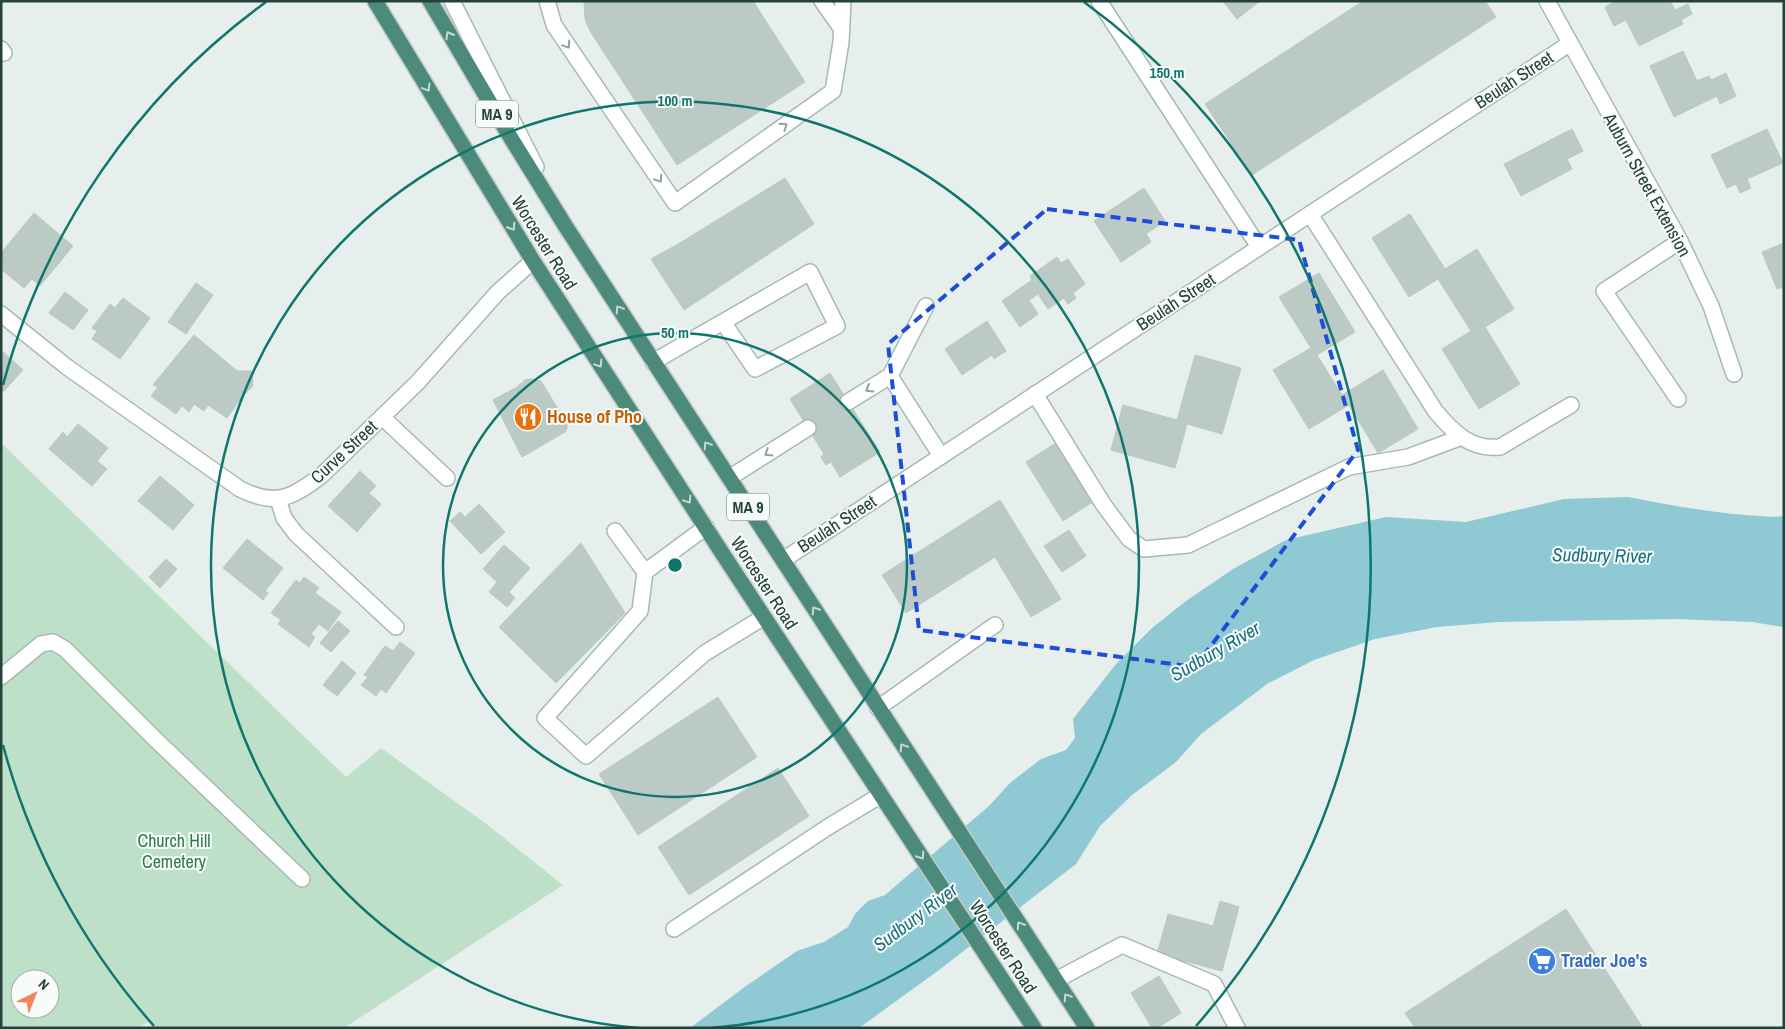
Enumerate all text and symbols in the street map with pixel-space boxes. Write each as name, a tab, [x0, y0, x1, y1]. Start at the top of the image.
one-way arrow	[446, 32, 456, 41]
one-way arrow	[561, 39, 570, 49]
street label: Beulah Street	[1469, 45, 1558, 114]
text: 150 m	[1150, 62, 1184, 83]
one-way arrow	[421, 83, 431, 92]
text: 100 m	[658, 90, 692, 111]
road number: MA 9	[476, 100, 518, 128]
street label: Auburn Street Extension	[1597, 107, 1697, 261]
one-way arrow	[778, 123, 788, 132]
one-way arrow	[653, 173, 662, 183]
street label: Worcester Road	[506, 191, 583, 294]
one-way arrow	[505, 222, 515, 231]
street label: Beulah Street	[1131, 267, 1220, 336]
one-way arrow	[615, 305, 625, 314]
text: 50 m	[661, 322, 689, 343]
one-way arrow	[593, 359, 603, 368]
one-way arrow	[866, 383, 875, 393]
restaurant icon: House of Pho	[513, 402, 543, 432]
place label: House of Pho	[547, 404, 642, 429]
street label: Curve Street	[305, 414, 382, 489]
one-way arrow	[704, 441, 713, 450]
one-way arrow	[765, 447, 774, 456]
street label: Beulah Street	[792, 489, 881, 558]
road number: MA 9	[727, 494, 769, 520]
one-way arrow	[682, 495, 691, 504]
street label: Worcester Road	[725, 531, 804, 634]
water label: Sudbury River	[1552, 541, 1653, 569]
centre of rings	[666, 556, 684, 574]
one-way arrow	[812, 607, 821, 616]
water label: Sudbury River	[1165, 614, 1265, 687]
one-way arrow	[900, 743, 909, 752]
park label: Church Hill Cemetery	[138, 828, 211, 874]
one-way arrow	[915, 851, 925, 860]
water label: Sudbury River	[867, 876, 963, 957]
street label: Worcester Road	[964, 895, 1043, 998]
one-way arrow	[1017, 921, 1027, 930]
supermarket icon: Trader Joe's	[1527, 946, 1557, 976]
place label: Trader Joe's	[1561, 948, 1647, 973]
north arrow	[10, 969, 60, 1019]
text: N	[35, 975, 53, 994]
one-way arrow	[1064, 993, 1073, 1003]

